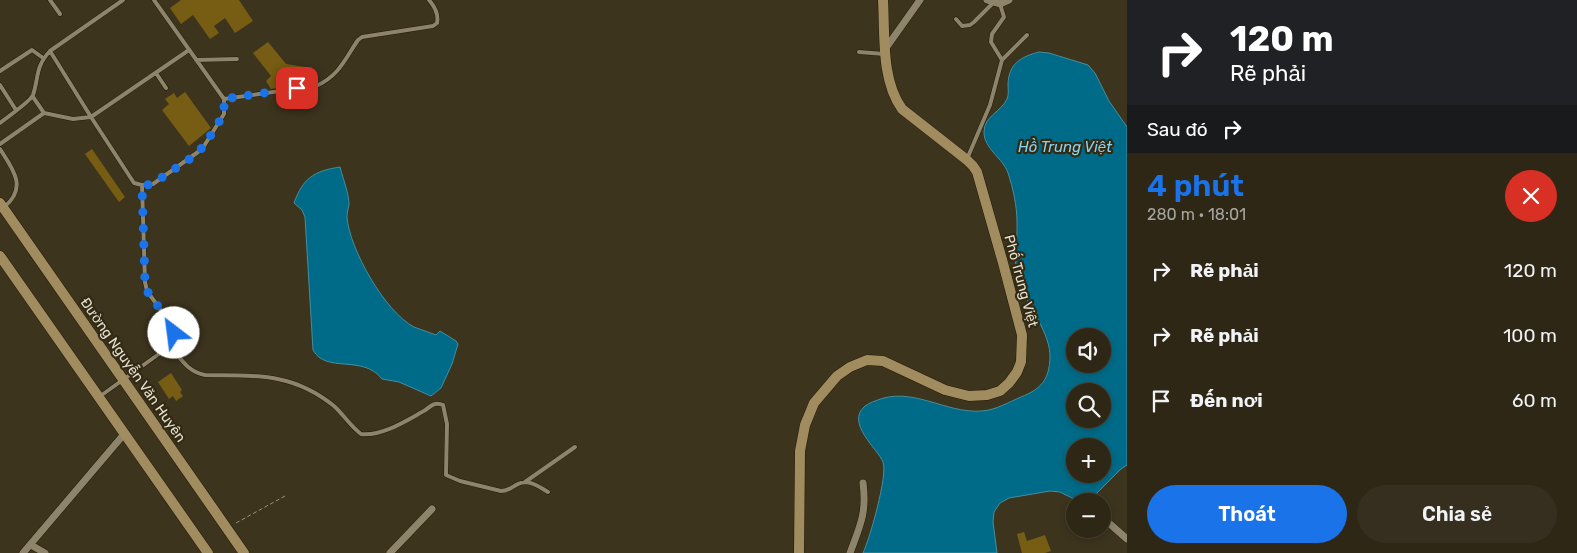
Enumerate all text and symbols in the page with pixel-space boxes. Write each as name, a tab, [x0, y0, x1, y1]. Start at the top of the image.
text: 120 m	[1230, 18, 1333, 60]
icon: right	[1147, 20, 1212, 85]
text: Rẽ phải	[1230, 60, 1306, 87]
pin	[276, 67, 318, 109]
icon: arrive	[283, 74, 311, 102]
icon: right	[1218, 115, 1246, 143]
text: Sau đó	[1147, 118, 1208, 141]
water label: Hồ Trung Việt	[1018, 138, 1112, 156]
text: 4 phút	[1147, 168, 1244, 204]
button: close	[1505, 170, 1557, 222]
text: 280 m · 18:01	[1147, 205, 1246, 224]
street label: Phố Trung Việt	[1000, 233, 1043, 330]
icon: right	[1147, 257, 1175, 285]
text: Rẽ phải	[1190, 259, 1259, 282]
text: 120 m	[1504, 259, 1557, 282]
street label: Đường Nguyễn Văn Huyên	[77, 294, 190, 445]
position arrow	[147, 306, 199, 358]
icon: right	[1147, 322, 1175, 350]
text: Rẽ phải	[1190, 324, 1259, 347]
text: 100 m	[1503, 324, 1557, 347]
map controls	[1066, 328, 1111, 538]
button: sound	[1066, 328, 1111, 373]
button: search	[1066, 383, 1111, 428]
icon: arrive	[1147, 387, 1175, 415]
text: Đến nơi	[1190, 389, 1263, 412]
text: 60 m	[1512, 389, 1557, 412]
button: +	[1066, 438, 1111, 483]
button: Thoát	[1147, 485, 1347, 543]
button: Chia sẻ	[1357, 485, 1557, 543]
button: −	[1066, 493, 1111, 538]

